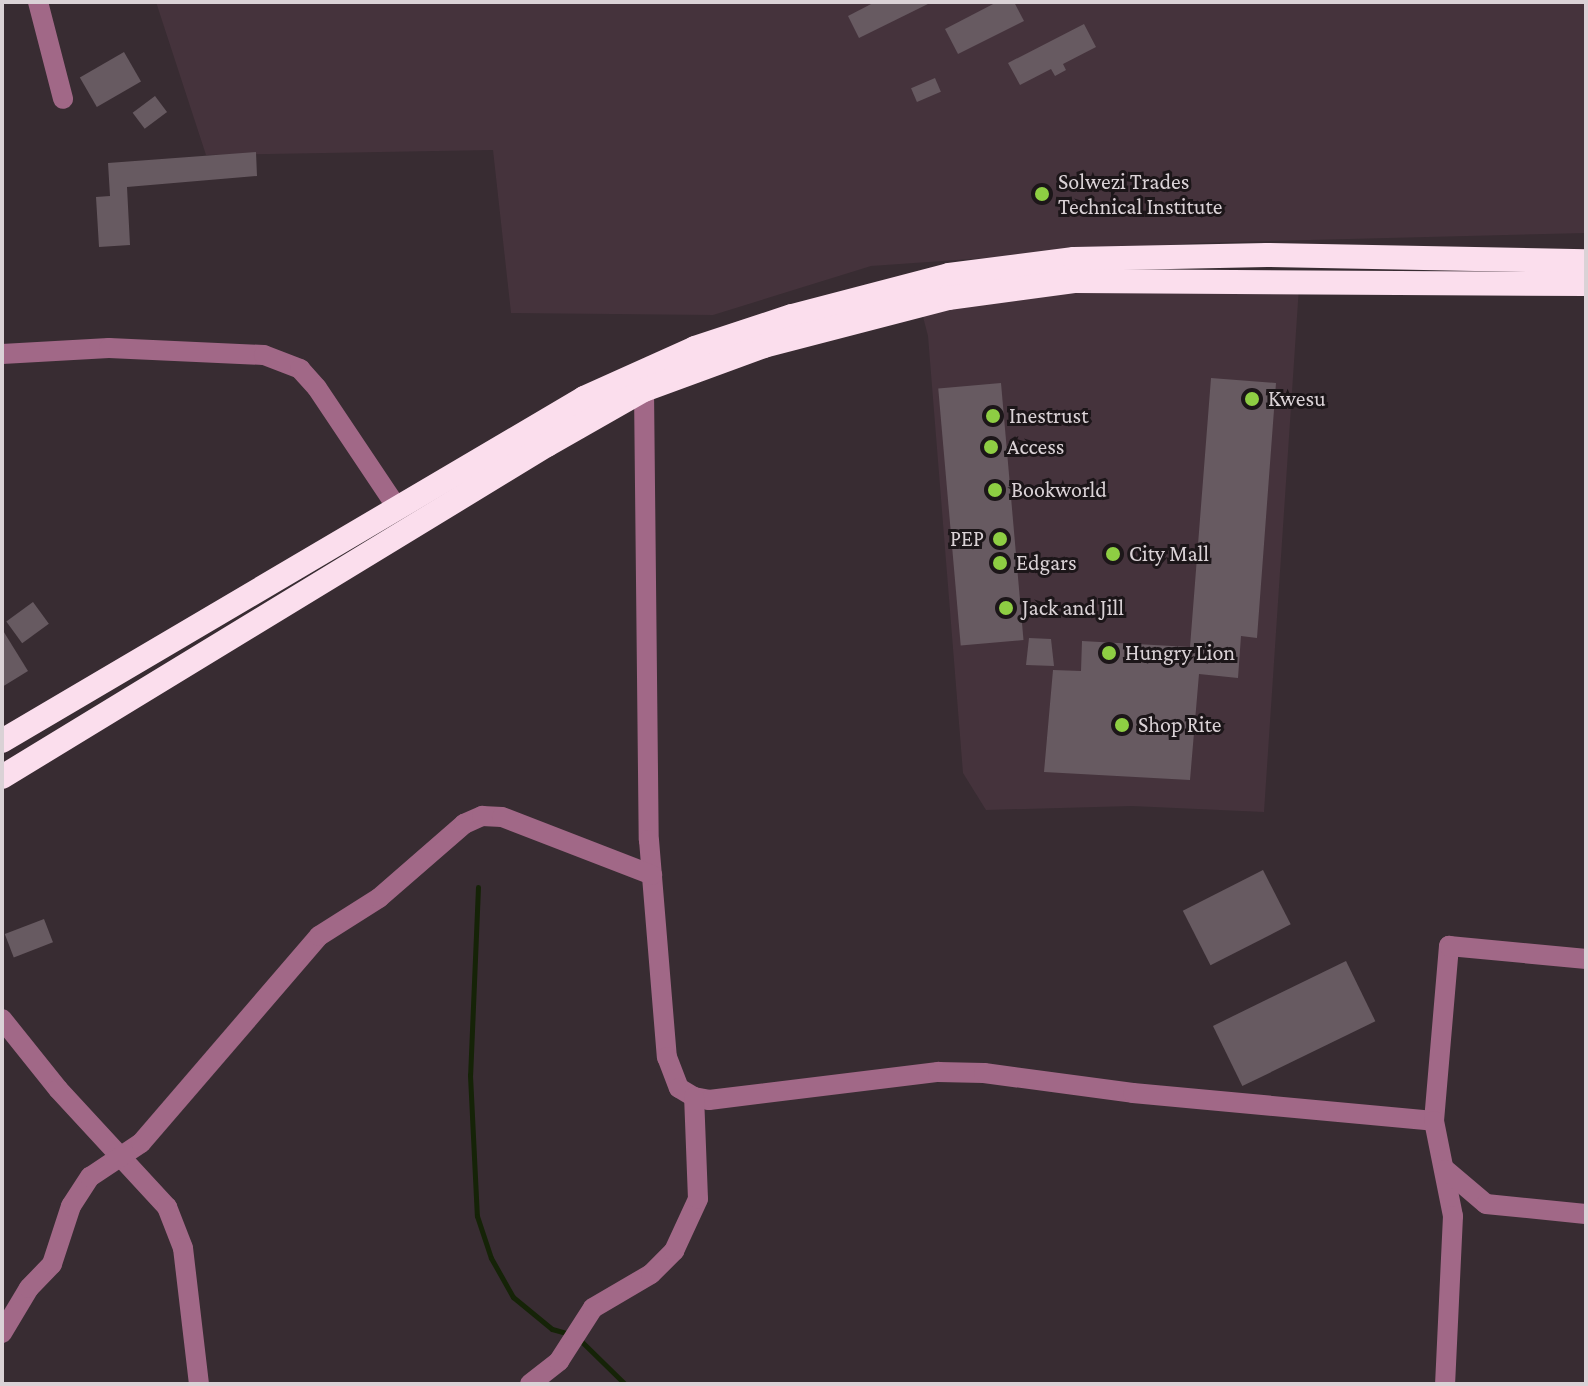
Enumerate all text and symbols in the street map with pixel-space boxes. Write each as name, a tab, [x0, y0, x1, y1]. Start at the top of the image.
place label: Solwezi Trades Technical Institute	[1058, 168, 1222, 220]
marker: Solwezi Trades Technical Institute	[1033, 185, 1051, 203]
place label: Kwesu	[1268, 386, 1326, 412]
marker: Kwesu	[1243, 390, 1261, 408]
place label: Inestrust	[1009, 403, 1088, 429]
marker: Inestrust	[984, 407, 1002, 425]
place label: Access	[1007, 434, 1064, 460]
marker: Access	[982, 438, 1000, 456]
place label: Bookworld	[1011, 477, 1107, 503]
marker: Bookworld	[986, 481, 1004, 499]
place label: PEP	[950, 526, 984, 552]
marker: PEP	[991, 530, 1009, 548]
place label: City Mall	[1129, 541, 1209, 567]
marker: City Mall	[1104, 545, 1122, 563]
place label: Edgars	[1016, 550, 1077, 576]
marker: Edgars	[991, 554, 1009, 572]
place label: Jack and Jill	[1022, 595, 1124, 621]
marker: Jack and Jill	[997, 599, 1015, 617]
place label: Hungry Lion	[1125, 640, 1235, 666]
marker: Hungry Lion	[1100, 644, 1118, 662]
place label: Shop Rite	[1138, 712, 1221, 738]
marker: Shop Rite	[1113, 716, 1131, 734]

